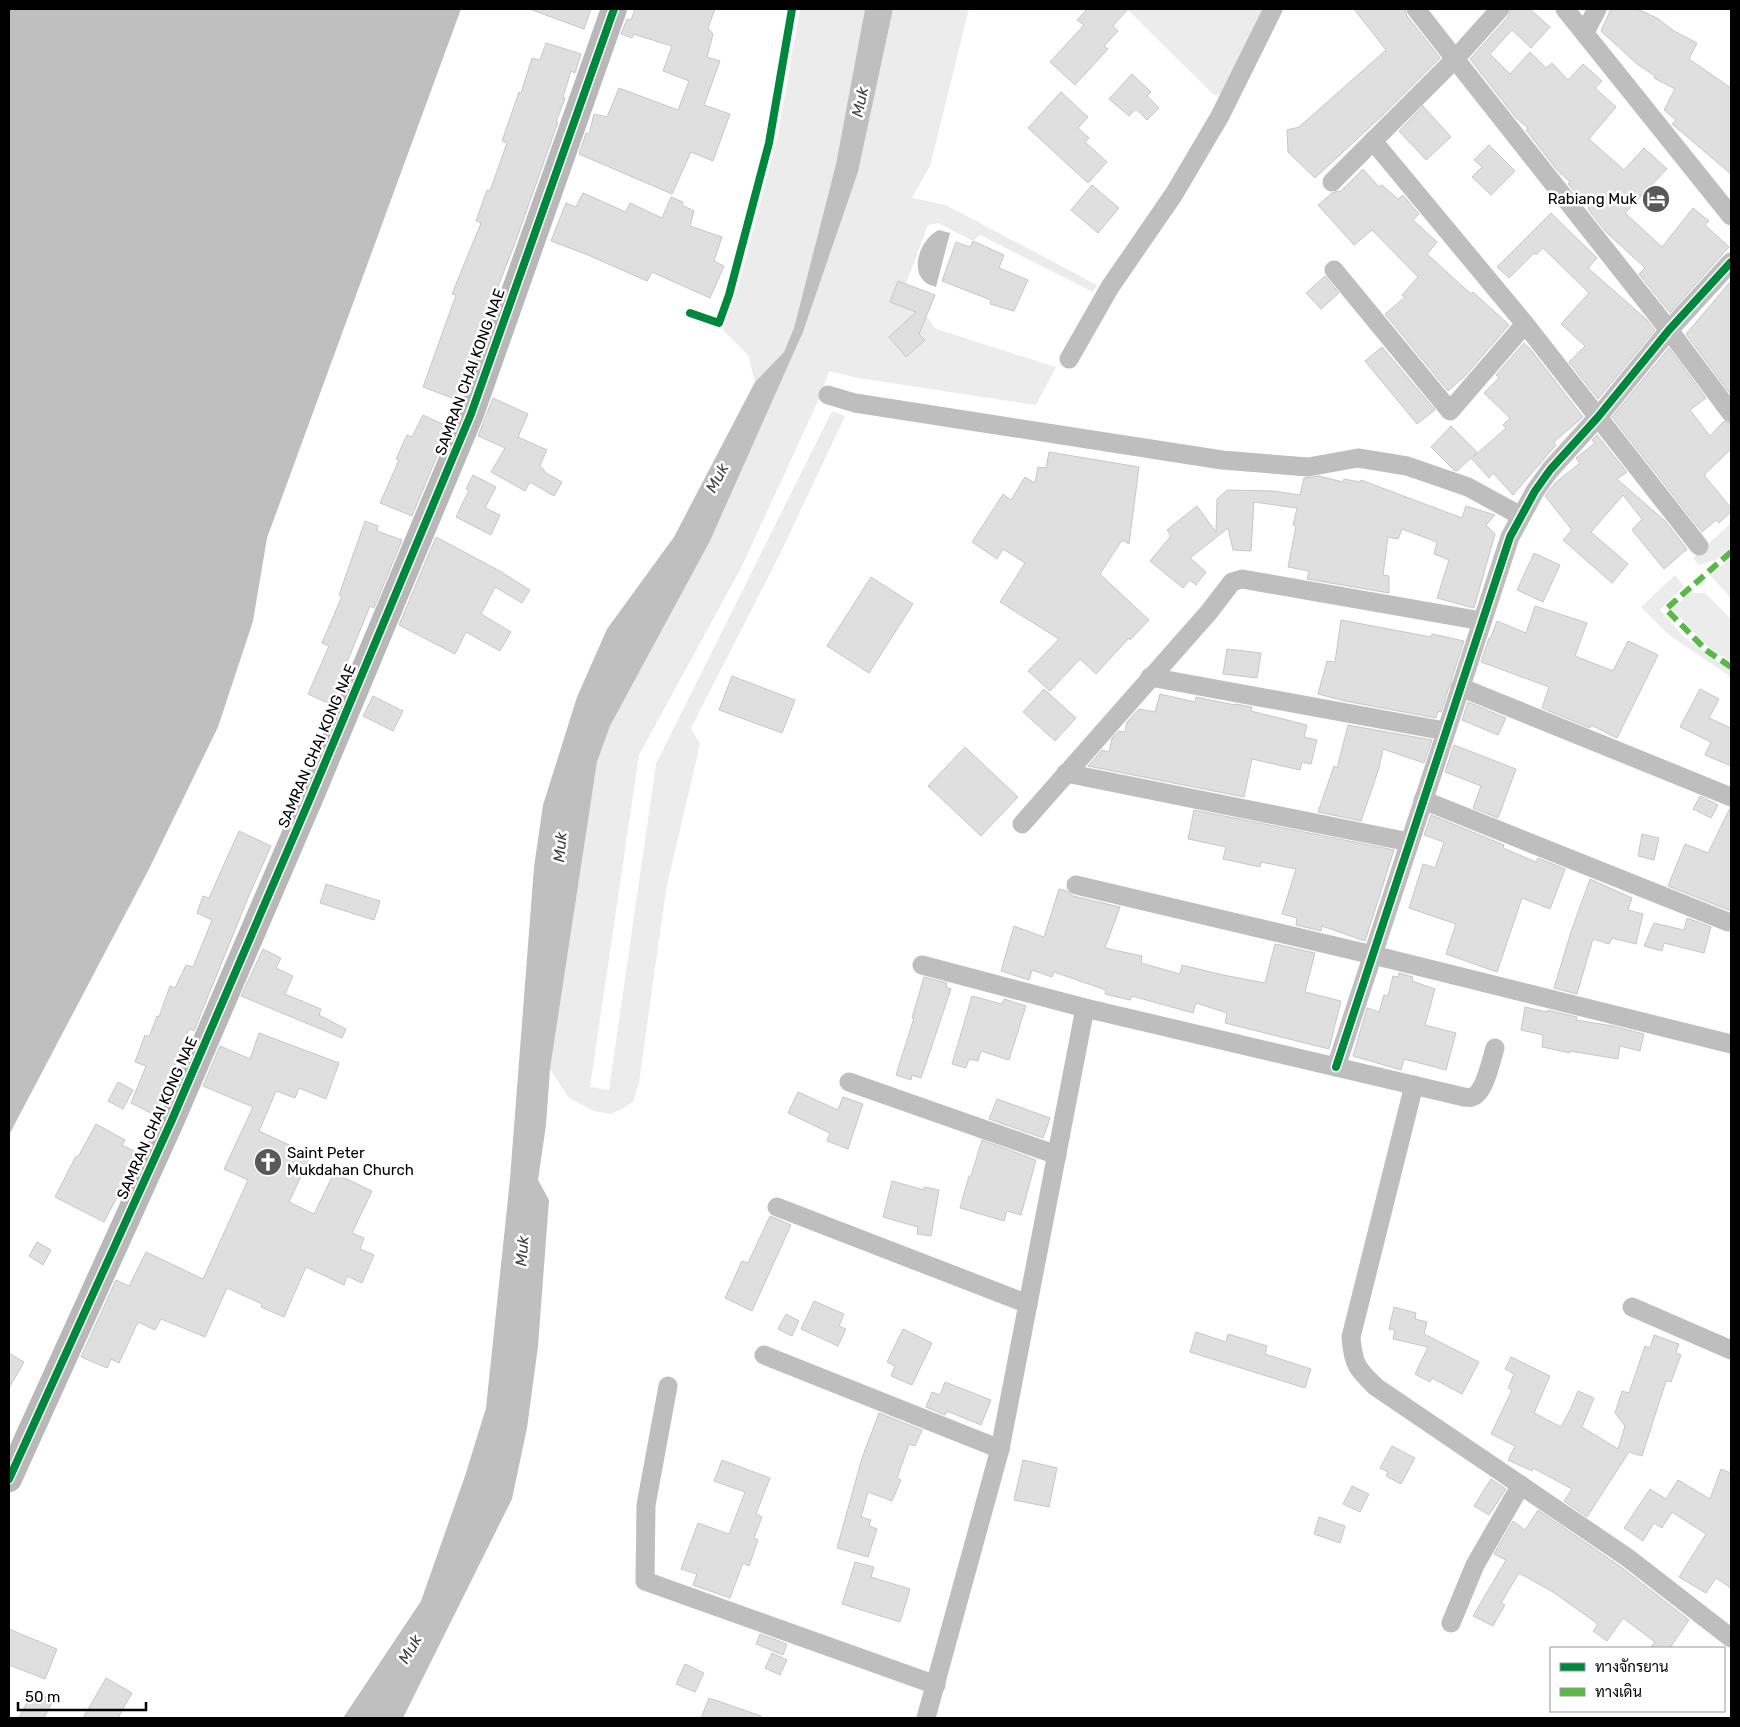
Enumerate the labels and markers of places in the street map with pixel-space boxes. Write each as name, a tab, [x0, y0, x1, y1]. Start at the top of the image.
hotel icon: Rabiang Muk	[1641, 184, 1671, 214]
place label: Rabiang Muk	[1548, 190, 1637, 208]
place label: Saint Peter Mukdahan Church	[287, 1144, 414, 1179]
church icon: Saint Peter Mukdahan Church	[253, 1147, 283, 1177]

